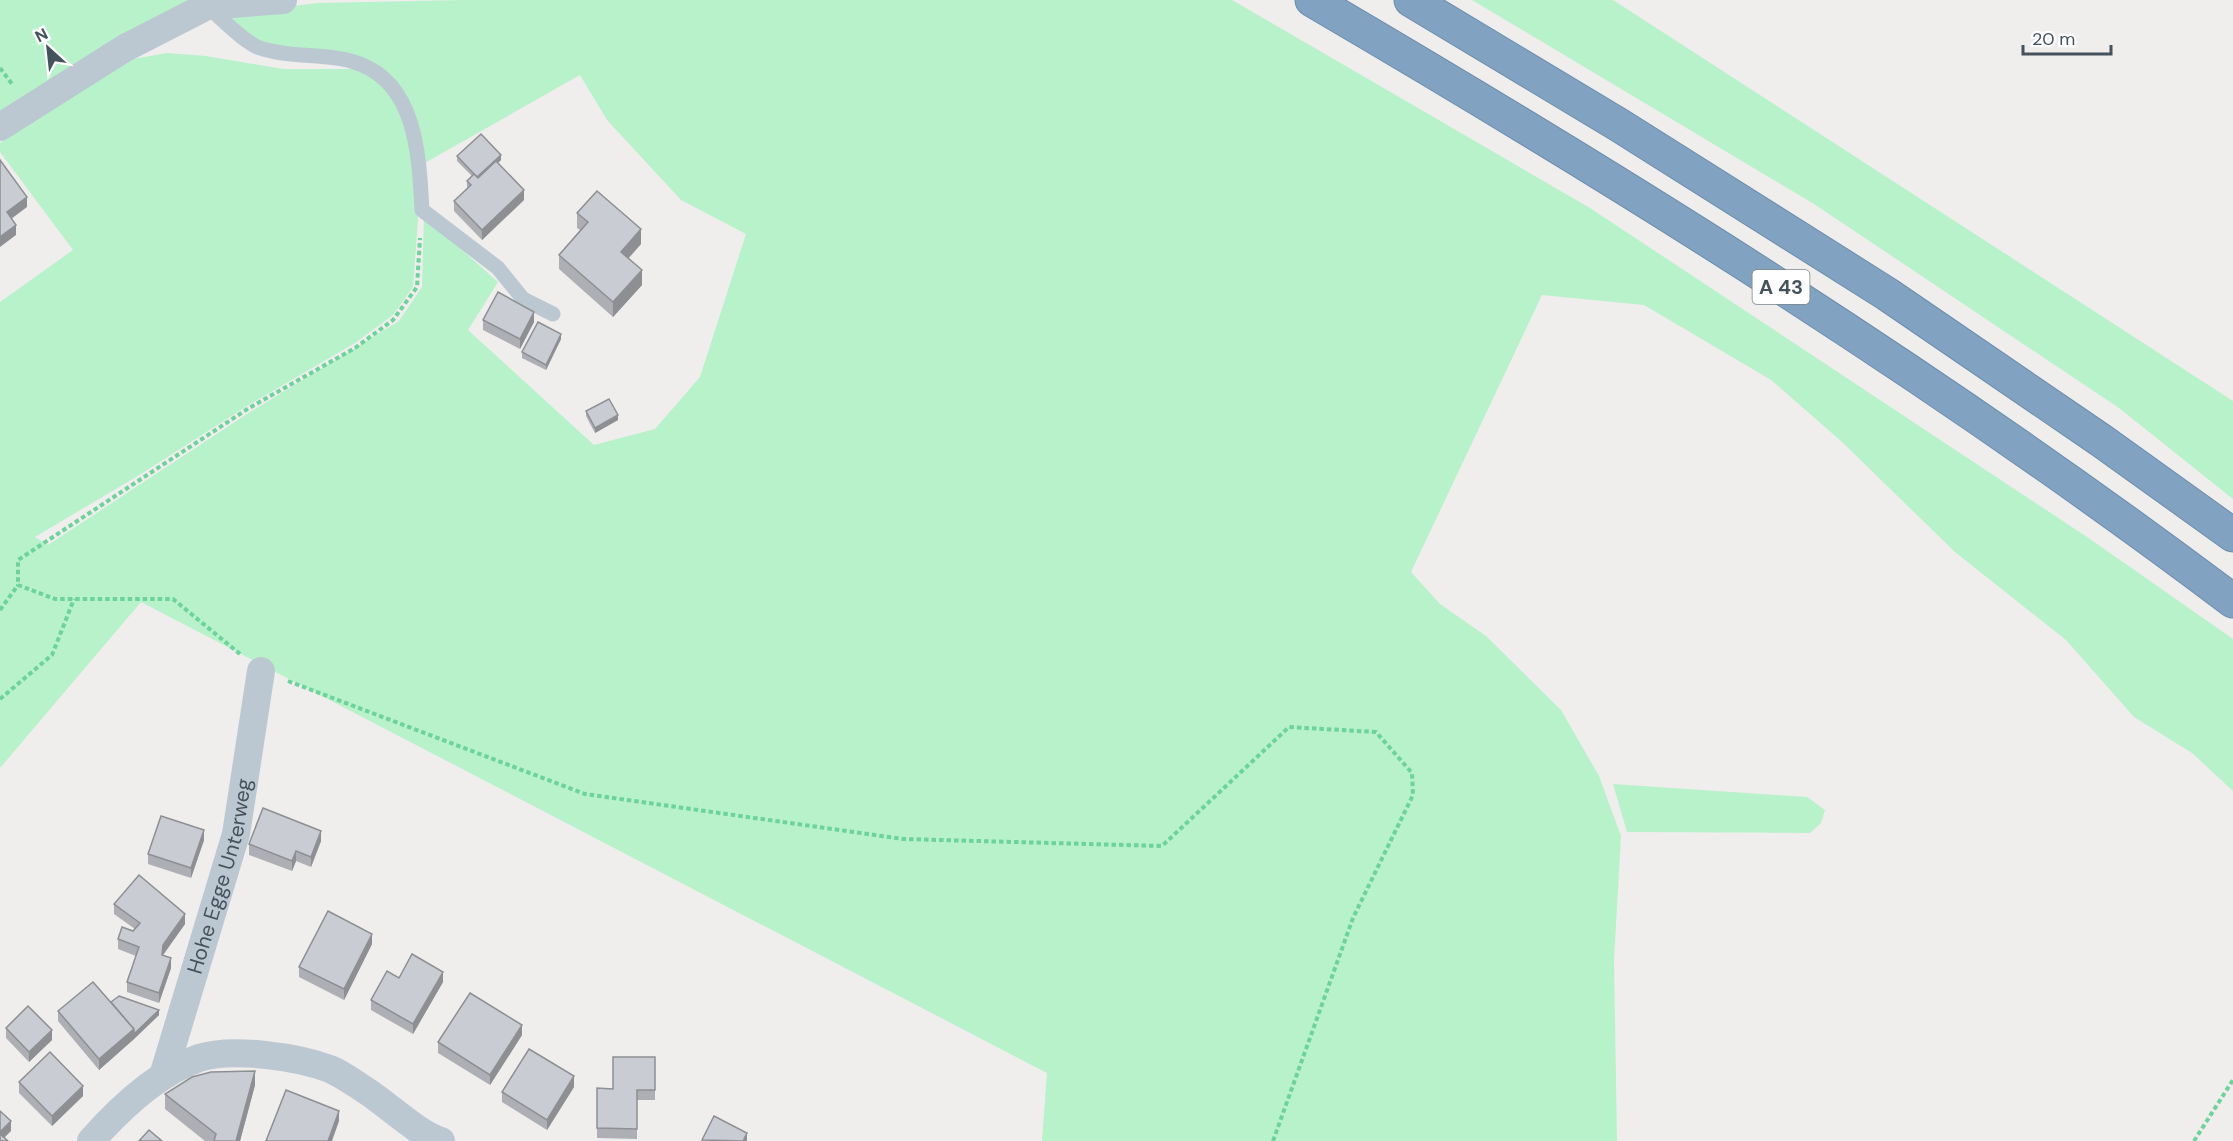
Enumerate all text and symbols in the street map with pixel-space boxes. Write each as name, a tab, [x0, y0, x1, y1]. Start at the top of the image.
north arrow	[18, 18, 78, 78]
scale bar	[2023, 18, 2112, 56]
text: N	[31, 23, 51, 47]
text: 20 m	[2032, 27, 2075, 51]
road number: A 43	[1752, 270, 1810, 304]
street label: Hohe Egge Unterweg	[181, 776, 258, 977]

